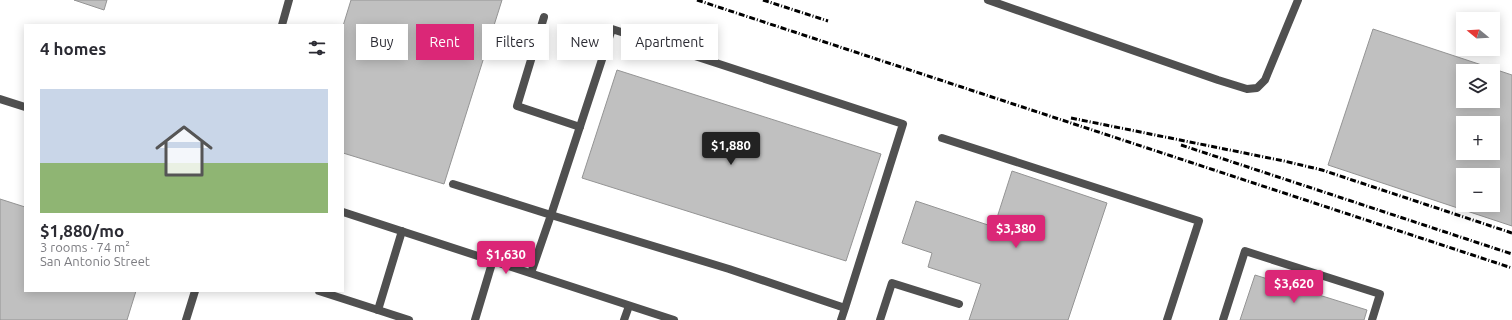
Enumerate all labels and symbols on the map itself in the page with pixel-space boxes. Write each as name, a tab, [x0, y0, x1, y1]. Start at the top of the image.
north arrow	[1456, 12, 1500, 56]
pin: $1,880	[698, 132, 764, 166]
pin: $3,380	[983, 215, 1049, 249]
pin: $1,630	[473, 241, 539, 275]
pin: $3,620	[1261, 270, 1327, 304]

